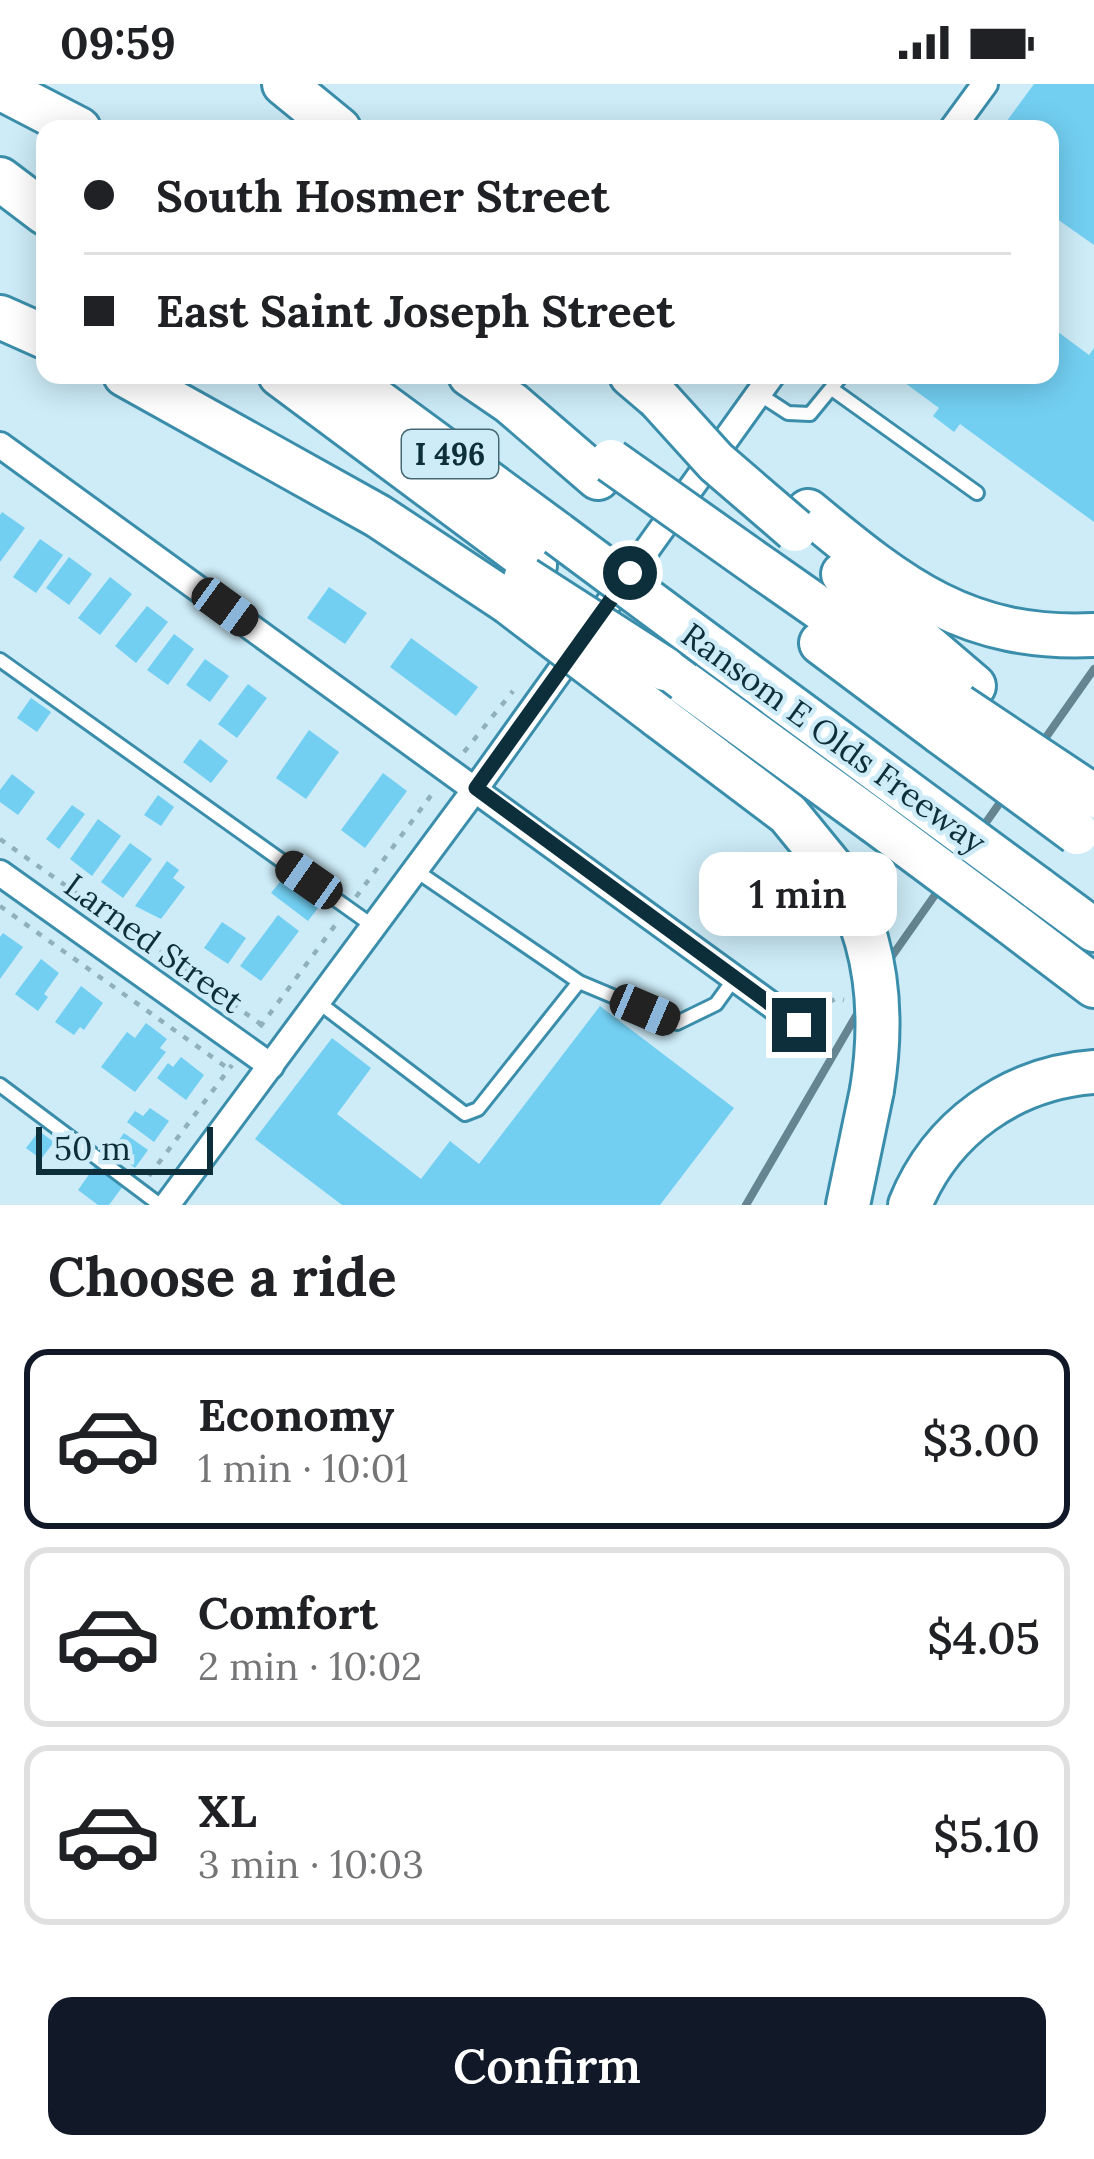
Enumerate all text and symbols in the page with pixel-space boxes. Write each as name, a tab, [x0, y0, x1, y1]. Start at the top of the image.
text: 09:59	[60, 14, 176, 71]
text: South Hosmer Street	[156, 167, 609, 224]
text: East Saint Joseph Street	[156, 282, 675, 339]
road number: I 496	[402, 430, 498, 478]
route start	[603, 546, 657, 600]
car	[185, 571, 265, 643]
street label: Ransom E Olds Freeway	[674, 613, 995, 863]
car	[269, 845, 349, 915]
callout: 1 min	[700, 851, 898, 935]
street label: Larned Street	[56, 864, 252, 1022]
text: 1 min	[749, 869, 847, 919]
car	[605, 979, 685, 1041]
route end	[772, 998, 826, 1052]
scale bar	[36, 1121, 213, 1174]
text: 50 m	[54, 1127, 131, 1169]
text: Choose a ride	[48, 1242, 397, 1311]
icon: car	[54, 1385, 162, 1493]
text: Economy	[198, 1386, 394, 1443]
text: $3.00	[923, 1411, 1040, 1468]
text: 1 min · 10:01	[198, 1443, 409, 1493]
icon: car	[54, 1583, 162, 1691]
text: Comfort	[198, 1584, 378, 1641]
text: $4.05	[927, 1609, 1040, 1666]
text: 2 min · 10:02	[198, 1641, 422, 1691]
icon: car	[54, 1781, 162, 1889]
text: XL	[198, 1782, 257, 1839]
text: $5.10	[933, 1807, 1040, 1864]
text: 3 min · 10:03	[198, 1839, 424, 1889]
button: Confirm	[48, 1997, 1046, 2135]

